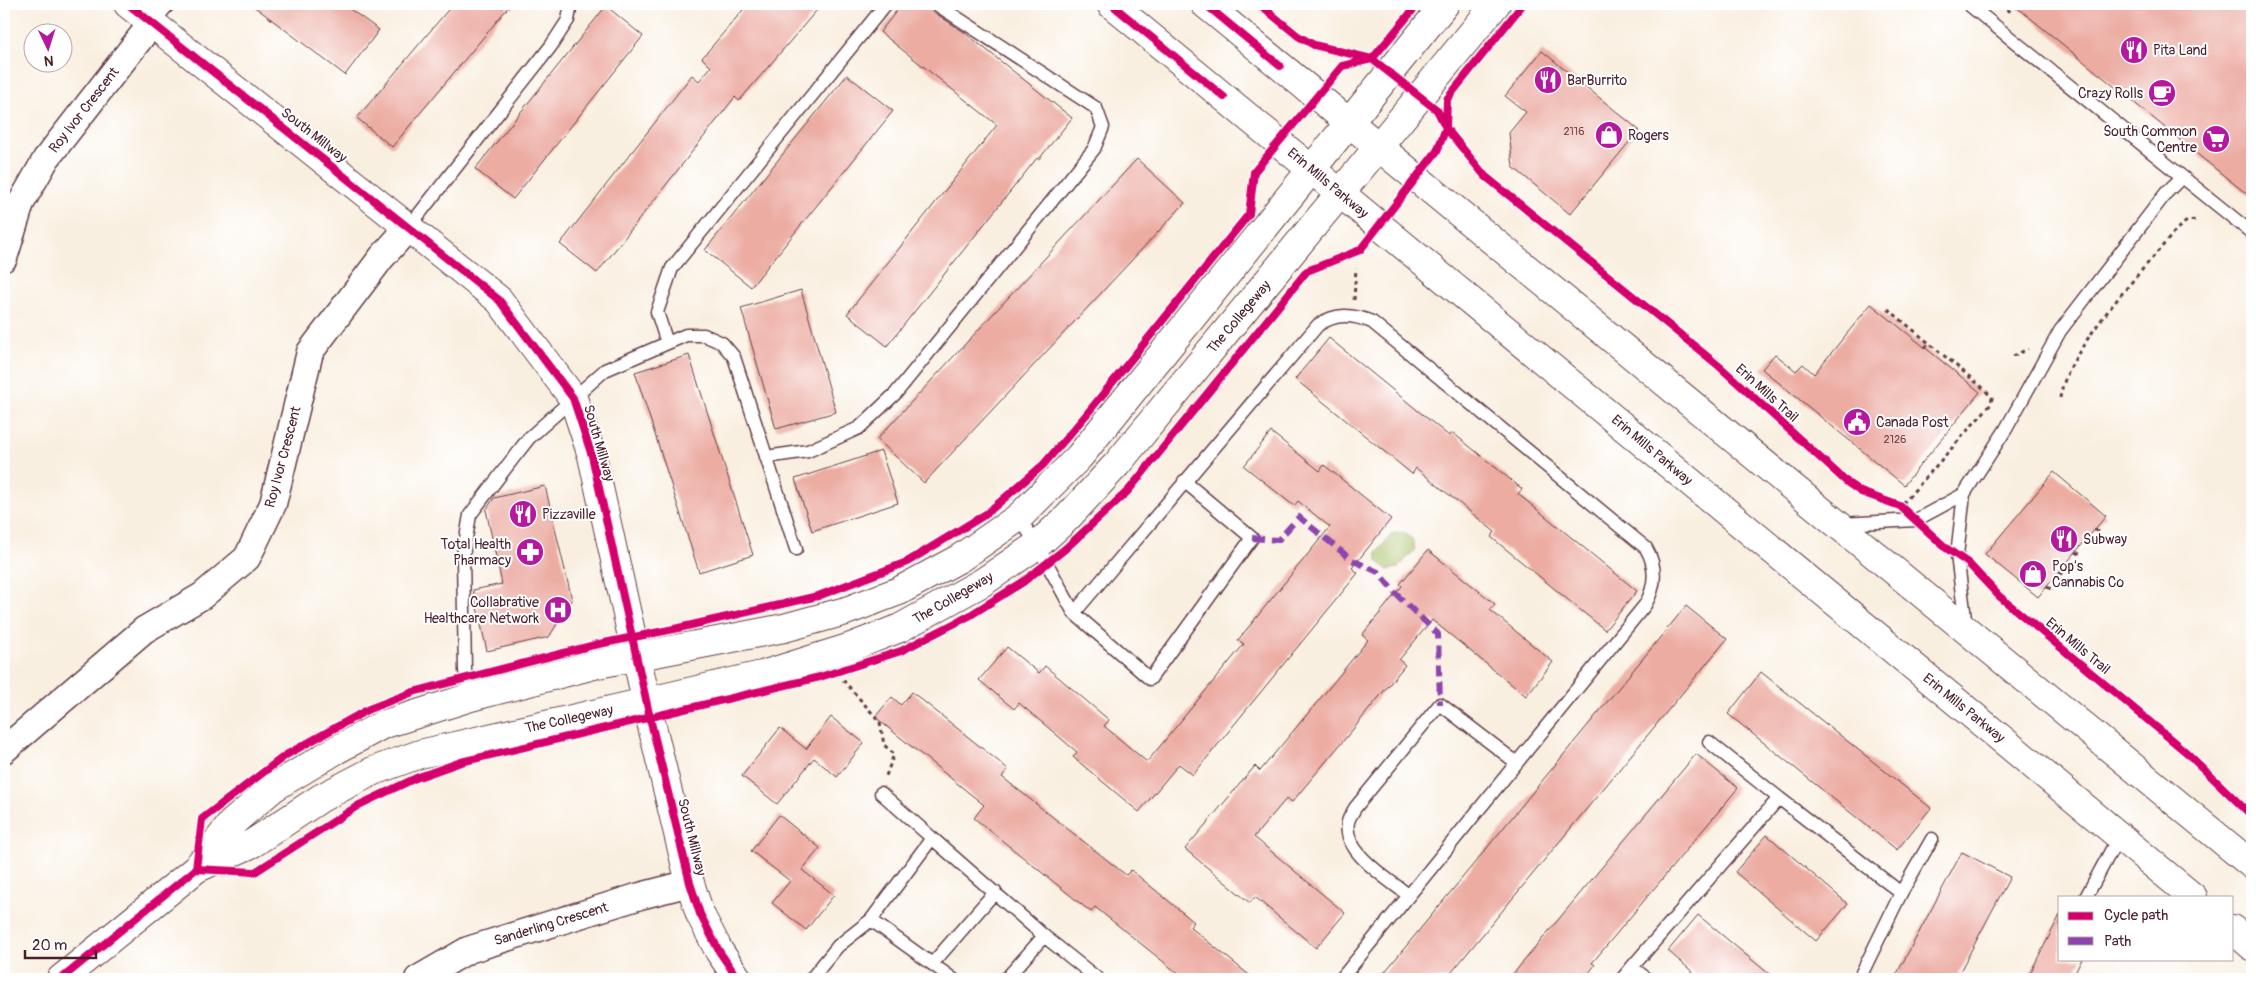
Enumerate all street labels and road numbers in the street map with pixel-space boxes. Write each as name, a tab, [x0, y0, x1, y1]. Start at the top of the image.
street label: Roy Ivor Crescent	[45, 63, 123, 156]
street label: South Millway	[278, 104, 350, 166]
street label: Erin Mills Parkway	[1284, 144, 1372, 222]
street label: The Collegeway	[1204, 277, 1274, 357]
street label: Erin Mills Trail	[1732, 360, 1802, 426]
street label: South Millway	[580, 403, 618, 483]
street label: Roy Ivor Crescent	[261, 404, 305, 509]
street label: Erin Mills Parkway	[1608, 411, 1696, 489]
street label: The Collegeway	[910, 568, 996, 628]
street label: Erin Mills Trail	[2042, 614, 2114, 678]
street label: Erin Mills Parkway	[1920, 670, 2008, 746]
street label: The Collegeway	[523, 701, 615, 737]
street label: South Millway	[674, 797, 710, 877]
street label: Sanderling Crescent	[492, 898, 610, 949]

